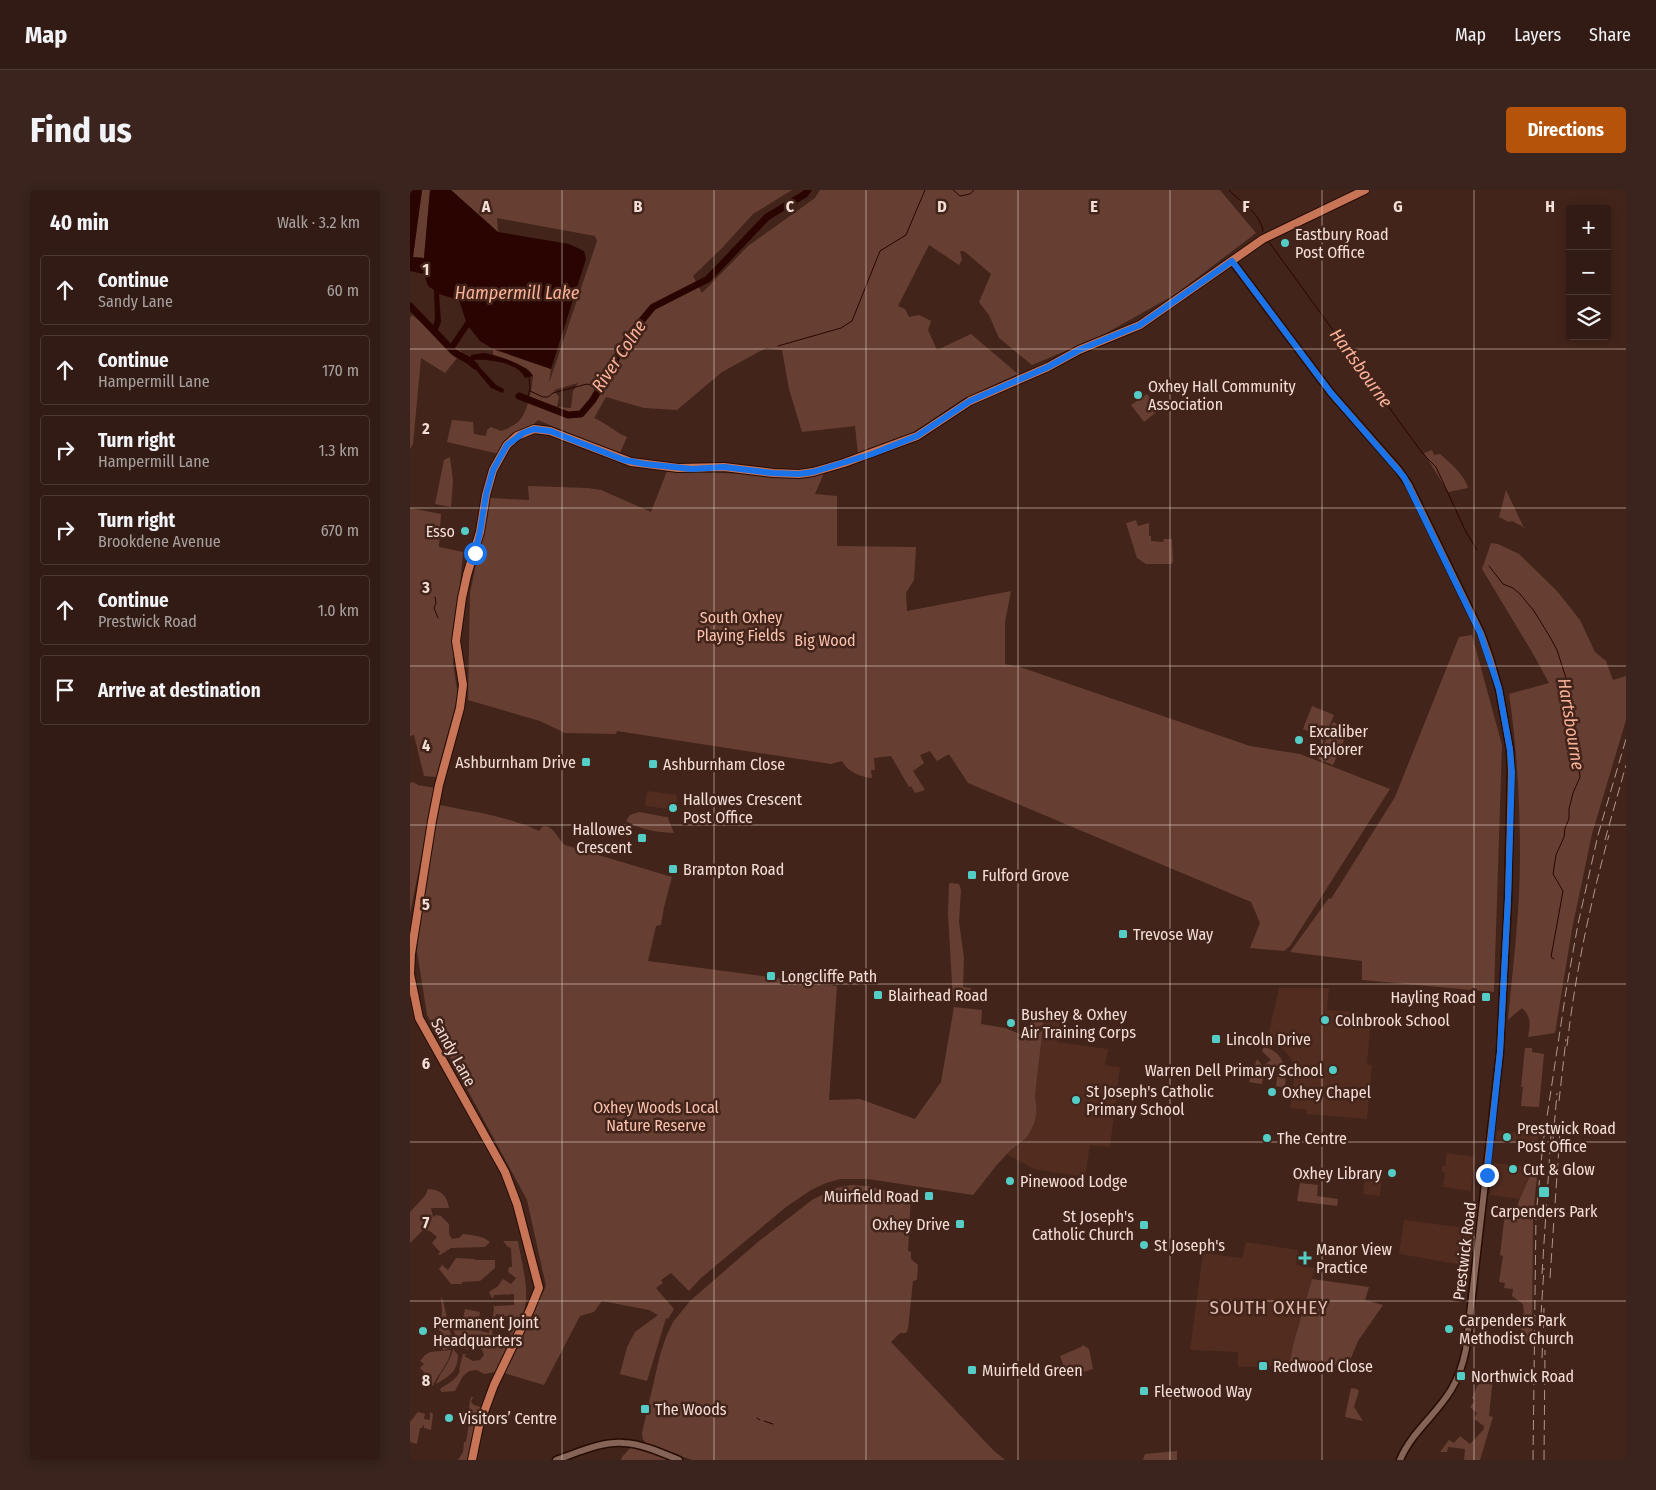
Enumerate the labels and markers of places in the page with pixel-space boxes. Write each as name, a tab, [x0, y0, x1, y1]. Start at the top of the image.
place label: Eastbury Road Post Office	[1295, 225, 1389, 262]
marker: Eastbury Road Post Office	[1279, 237, 1291, 249]
place label: Oxhey Hall Community Association	[1148, 377, 1296, 414]
marker: Oxhey Hall Community Association	[1132, 389, 1144, 401]
place label: Esso	[426, 522, 455, 541]
marker: Esso	[459, 525, 471, 537]
place label: Excaliber Explorer	[1309, 722, 1368, 759]
marker: Excaliber Explorer	[1293, 734, 1305, 746]
place label: Ashburnham Drive	[455, 753, 576, 772]
place label: Ashburnham Close	[663, 755, 785, 774]
marker: Ashburnham Drive	[580, 756, 592, 768]
marker: Ashburnham Close	[647, 758, 659, 770]
place label: Hallowes Crescent Post Office	[683, 790, 803, 827]
marker: Hallowes Crescent Post Office	[667, 802, 679, 814]
place label: Hallowes Crescent	[573, 820, 633, 857]
marker: Hallowes Crescent	[636, 832, 648, 844]
place label: Brampton Road	[683, 860, 784, 879]
marker: Brampton Road	[667, 863, 679, 875]
place label: Fulford Grove	[982, 866, 1069, 885]
marker: Fulford Grove	[966, 869, 978, 881]
place label: Trevose Way	[1133, 925, 1214, 944]
marker: Trevose Way	[1117, 928, 1129, 940]
place label: Longcliffe Path	[781, 967, 877, 986]
marker: Longcliffe Path	[765, 970, 777, 982]
place label: Blairhead Road	[888, 986, 988, 1005]
place label: Hayling Road	[1390, 988, 1476, 1007]
marker: Blairhead Road	[872, 989, 884, 1001]
marker: Hayling Road	[1480, 991, 1492, 1003]
place label: Bushey & Oxhey Air Training Corps	[1021, 1005, 1136, 1042]
place label: Colnbrook School	[1335, 1011, 1450, 1030]
marker: Colnbrook School	[1319, 1014, 1331, 1026]
marker: Bushey & Oxhey Air Training Corps	[1005, 1017, 1017, 1029]
place label: Lincoln Drive	[1226, 1030, 1311, 1049]
marker: Lincoln Drive	[1210, 1033, 1222, 1045]
place label: Warren Dell Primary School	[1145, 1061, 1323, 1080]
marker: Warren Dell Primary School	[1327, 1064, 1339, 1076]
place label: St Joseph's Catholic Primary School	[1086, 1082, 1214, 1119]
place label: Oxhey Chapel	[1282, 1083, 1371, 1102]
marker: Oxhey Chapel	[1266, 1086, 1278, 1098]
marker: St Joseph's Catholic Primary School	[1070, 1094, 1082, 1106]
place label: Prestwick Road Post Office	[1517, 1119, 1616, 1156]
place label: The Centre	[1277, 1129, 1347, 1148]
marker: Prestwick Road Post Office	[1501, 1131, 1513, 1143]
marker: The Centre	[1261, 1132, 1273, 1144]
place label: Cut & Glow	[1523, 1160, 1595, 1179]
marker: Cut & Glow	[1507, 1163, 1519, 1175]
place label: Oxhey Library	[1293, 1164, 1383, 1183]
marker: Oxhey Library	[1386, 1167, 1398, 1179]
place label: Pinewood Lodge	[1020, 1172, 1127, 1191]
marker: Pinewood Lodge	[1004, 1175, 1016, 1187]
marker: Carpenders Park	[1537, 1185, 1551, 1199]
place label: Muirfield Road	[824, 1187, 919, 1206]
marker: Muirfield Road	[923, 1190, 935, 1202]
place label: Carpenders Park	[1490, 1202, 1598, 1221]
place label: St Joseph's Catholic Church	[1032, 1207, 1134, 1244]
place label: Oxhey Drive	[872, 1215, 950, 1234]
marker: Oxhey Drive	[954, 1218, 966, 1230]
marker: St Joseph's Catholic Church	[1138, 1219, 1150, 1231]
place label: St Joseph's	[1154, 1236, 1225, 1255]
marker: St Joseph's	[1138, 1239, 1150, 1251]
place label: Manor View Practice	[1316, 1240, 1392, 1277]
marker: Manor View Practice	[1298, 1251, 1312, 1265]
place label: Carpenders Park Methodist Church	[1459, 1311, 1574, 1348]
place label: Permanent Joint Headquarters	[433, 1313, 540, 1350]
marker: Carpenders Park Methodist Church	[1443, 1323, 1455, 1335]
marker: Permanent Joint Headquarters	[417, 1325, 429, 1337]
place label: Redwood Close	[1273, 1357, 1373, 1376]
marker: Redwood Close	[1257, 1360, 1269, 1372]
place label: Muirfield Green	[982, 1361, 1083, 1380]
marker: Muirfield Green	[966, 1364, 978, 1376]
place label: Northwick Road	[1471, 1367, 1574, 1386]
marker: Northwick Road	[1455, 1370, 1467, 1382]
place label: Fleetwood Way	[1154, 1382, 1253, 1401]
marker: Fleetwood Way	[1138, 1385, 1150, 1397]
place label: The Woods	[655, 1400, 727, 1419]
marker: The Woods	[639, 1403, 651, 1415]
place label: Visitors’ Centre	[459, 1409, 557, 1428]
marker: Visitors’ Centre	[443, 1412, 455, 1424]

